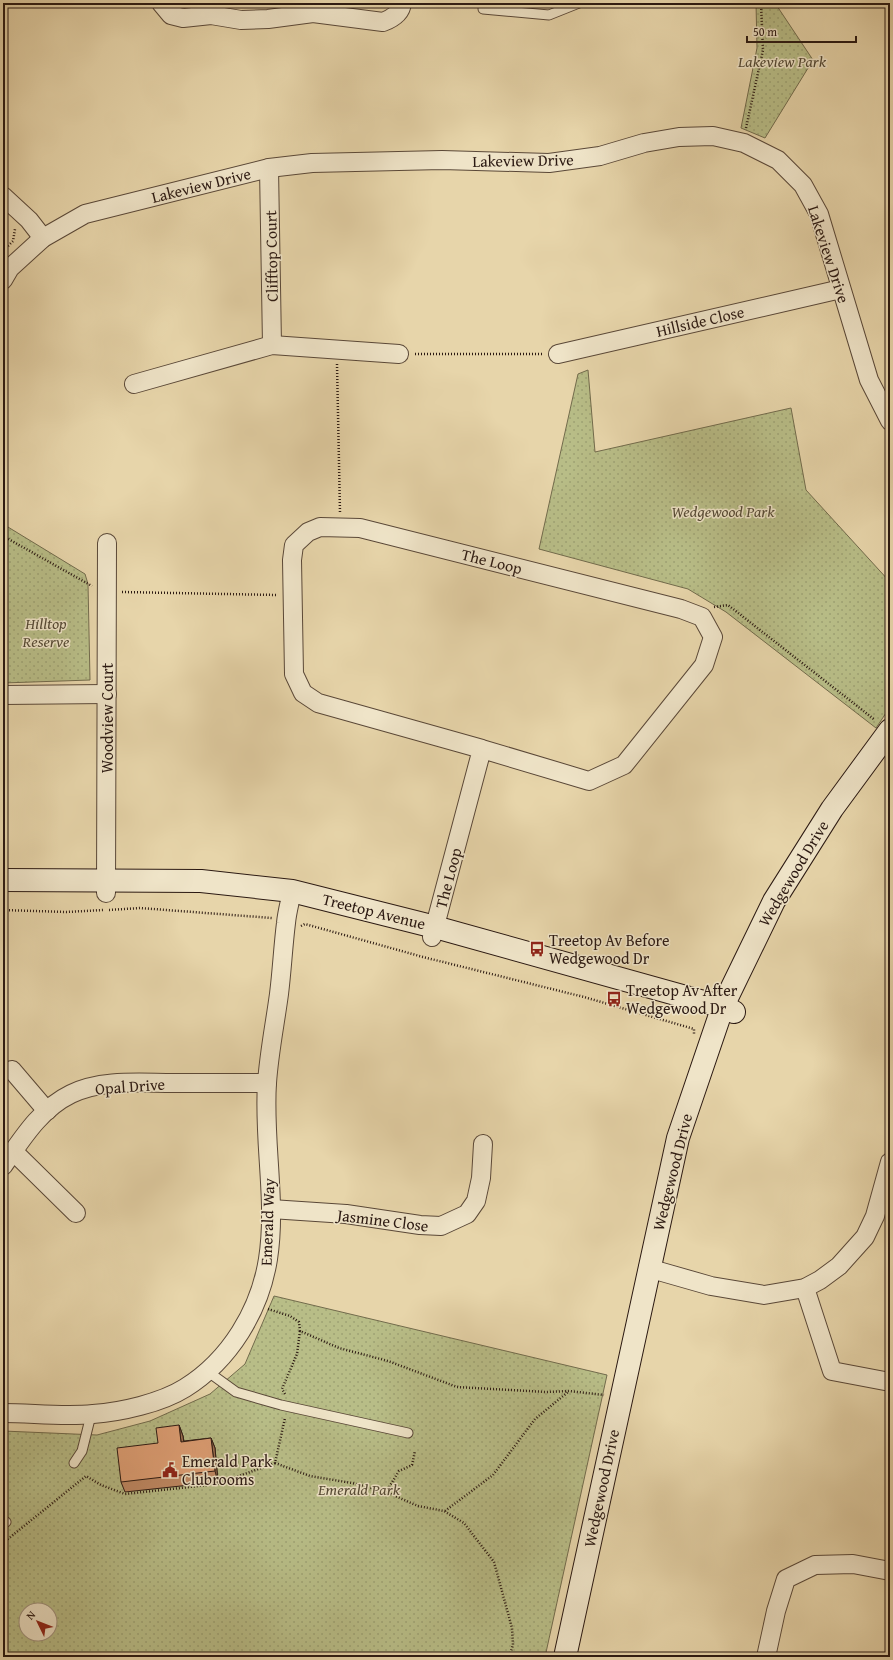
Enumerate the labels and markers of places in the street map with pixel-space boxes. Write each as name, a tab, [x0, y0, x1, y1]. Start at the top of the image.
place label: Treetop Av Before Wedgewood Dr	[549, 928, 669, 970]
bus stop icon: Treetop Av Before Wedgewood Dr	[528, 940, 546, 958]
place label: Treetop Av After Wedgewood Dr	[626, 978, 738, 1020]
bus stop icon: Treetop Av After Wedgewood Dr	[605, 990, 623, 1008]
place label: Emerald Park Clubrooms	[182, 1449, 273, 1491]
public building icon: Emerald Park Clubrooms	[161, 1461, 179, 1479]

